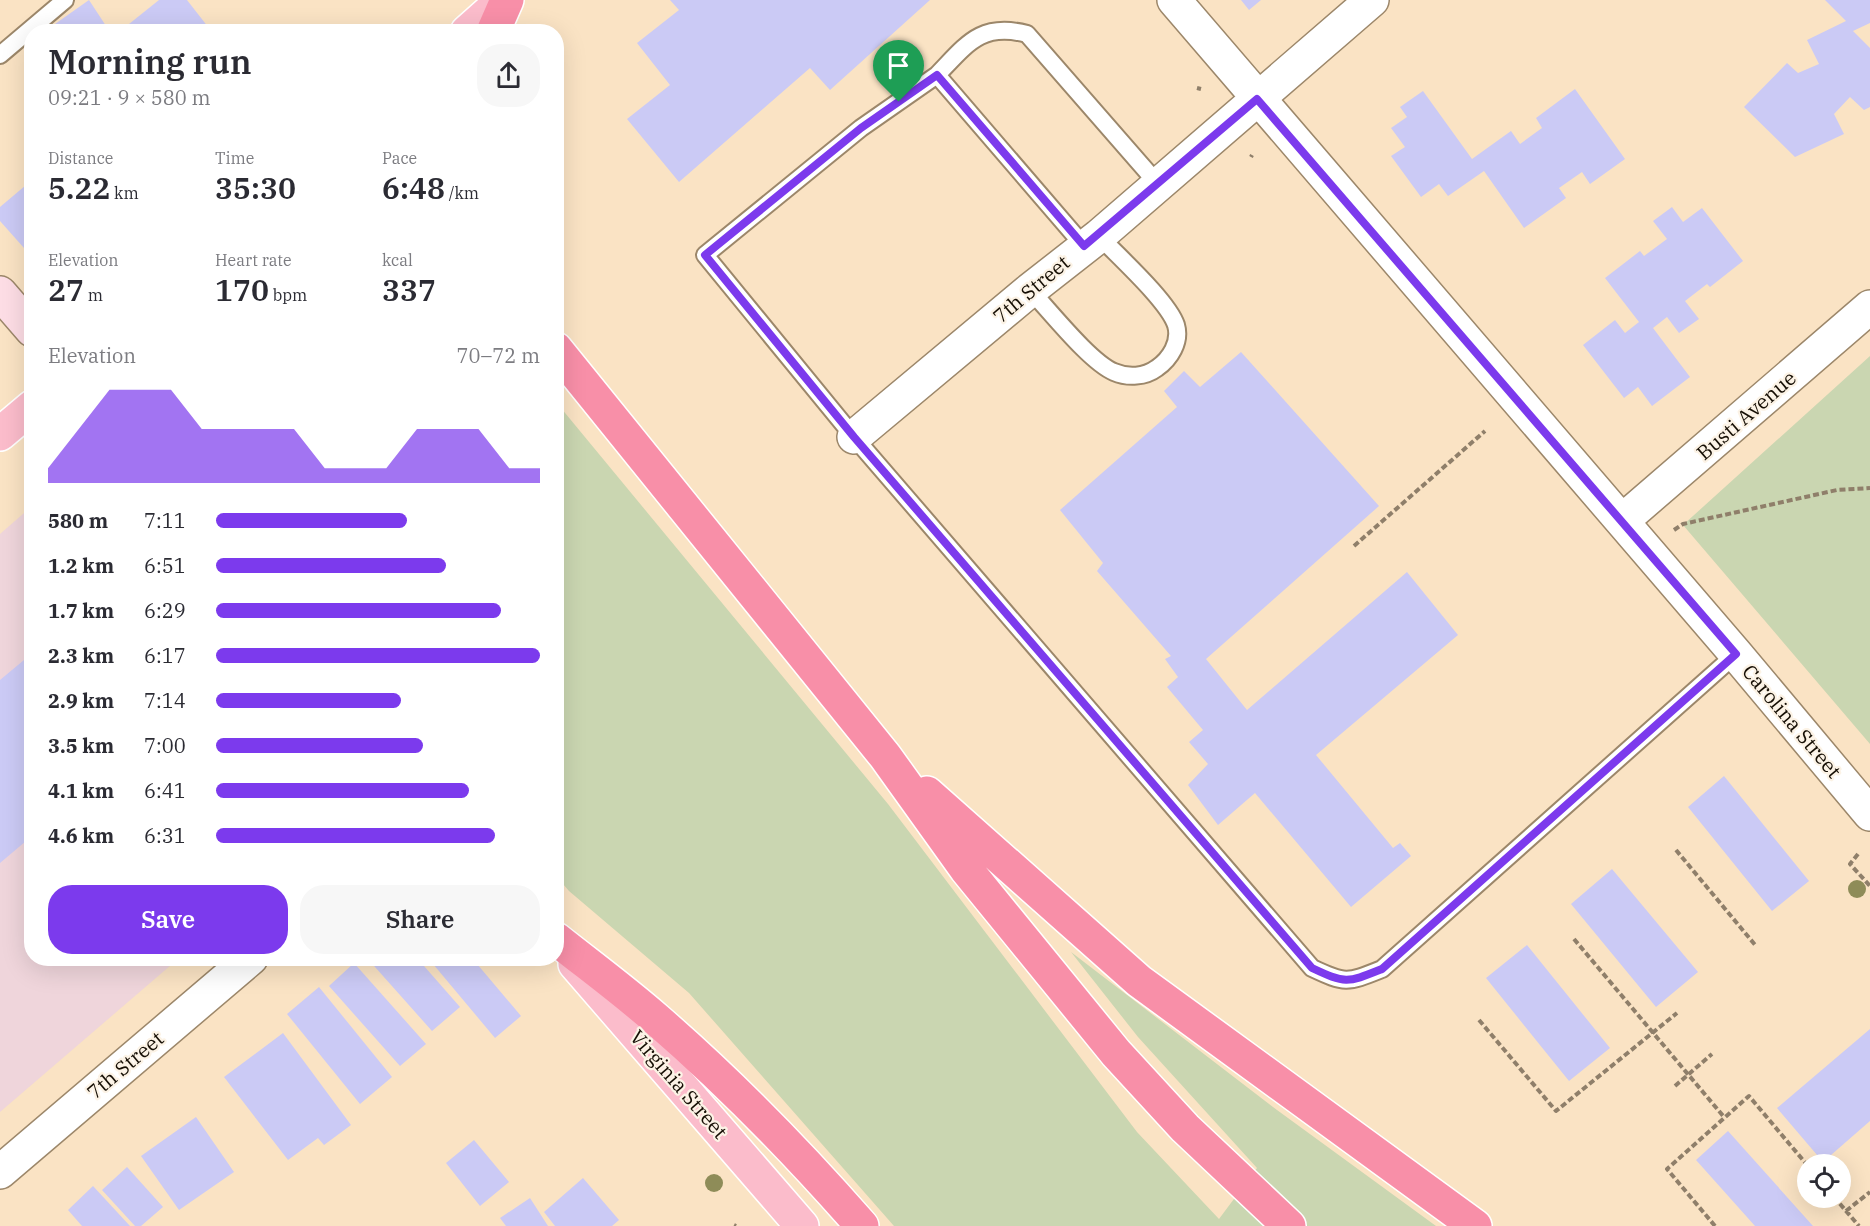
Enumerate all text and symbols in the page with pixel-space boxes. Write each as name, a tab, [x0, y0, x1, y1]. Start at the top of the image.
text: Morning run	[48, 40, 251, 83]
pin	[873, 40, 924, 102]
button: share	[477, 44, 540, 107]
icon: arrive	[882, 49, 915, 82]
text: 09:21 · 9 × 580 m	[48, 84, 211, 111]
text: Distance	[48, 148, 113, 168]
text: Time	[215, 148, 254, 168]
text: Pace	[382, 148, 417, 168]
text: 5.22	[48, 168, 110, 207]
text: 35:30	[215, 168, 296, 207]
text: 6:48	[382, 168, 445, 207]
text: km	[110, 183, 139, 203]
text: /km	[445, 183, 479, 203]
street label: 7th Street	[987, 249, 1075, 329]
text: Elevation	[48, 250, 118, 270]
text: Heart rate	[215, 250, 292, 270]
text: kcal	[382, 250, 413, 270]
text: 27	[48, 270, 84, 309]
text: 170	[215, 270, 269, 309]
text: 337	[382, 270, 436, 309]
text: m	[84, 285, 103, 305]
text: bpm	[269, 285, 307, 305]
text: Elevation	[48, 342, 136, 369]
text: 70–72 m	[457, 342, 540, 369]
street label: Busti Avenue	[1691, 364, 1801, 466]
text: 580 m	[48, 507, 108, 534]
text: 7:11	[144, 507, 186, 534]
text: 1.2 km	[48, 552, 114, 579]
text: 6:51	[144, 552, 186, 579]
text: 1.7 km	[48, 597, 114, 624]
text: 6:29	[144, 597, 186, 624]
text: 2.3 km	[48, 642, 114, 669]
text: 6:17	[144, 642, 186, 669]
street label: Carolina Street	[1736, 658, 1848, 784]
text: 2.9 km	[48, 687, 114, 714]
text: 7:14	[144, 687, 186, 714]
text: 3.5 km	[48, 732, 114, 759]
text: 7:00	[144, 732, 186, 759]
text: 4.1 km	[48, 777, 114, 804]
text: 6:41	[144, 777, 186, 804]
text: 4.6 km	[48, 822, 114, 849]
text: 6:31	[144, 822, 186, 849]
button: Save	[48, 885, 288, 954]
button: Share	[300, 885, 540, 954]
street label: Virginia Street	[624, 1024, 734, 1144]
street label: 7th Street	[81, 1025, 169, 1105]
map controls	[1797, 1154, 1851, 1208]
button: locate	[1797, 1154, 1851, 1208]

